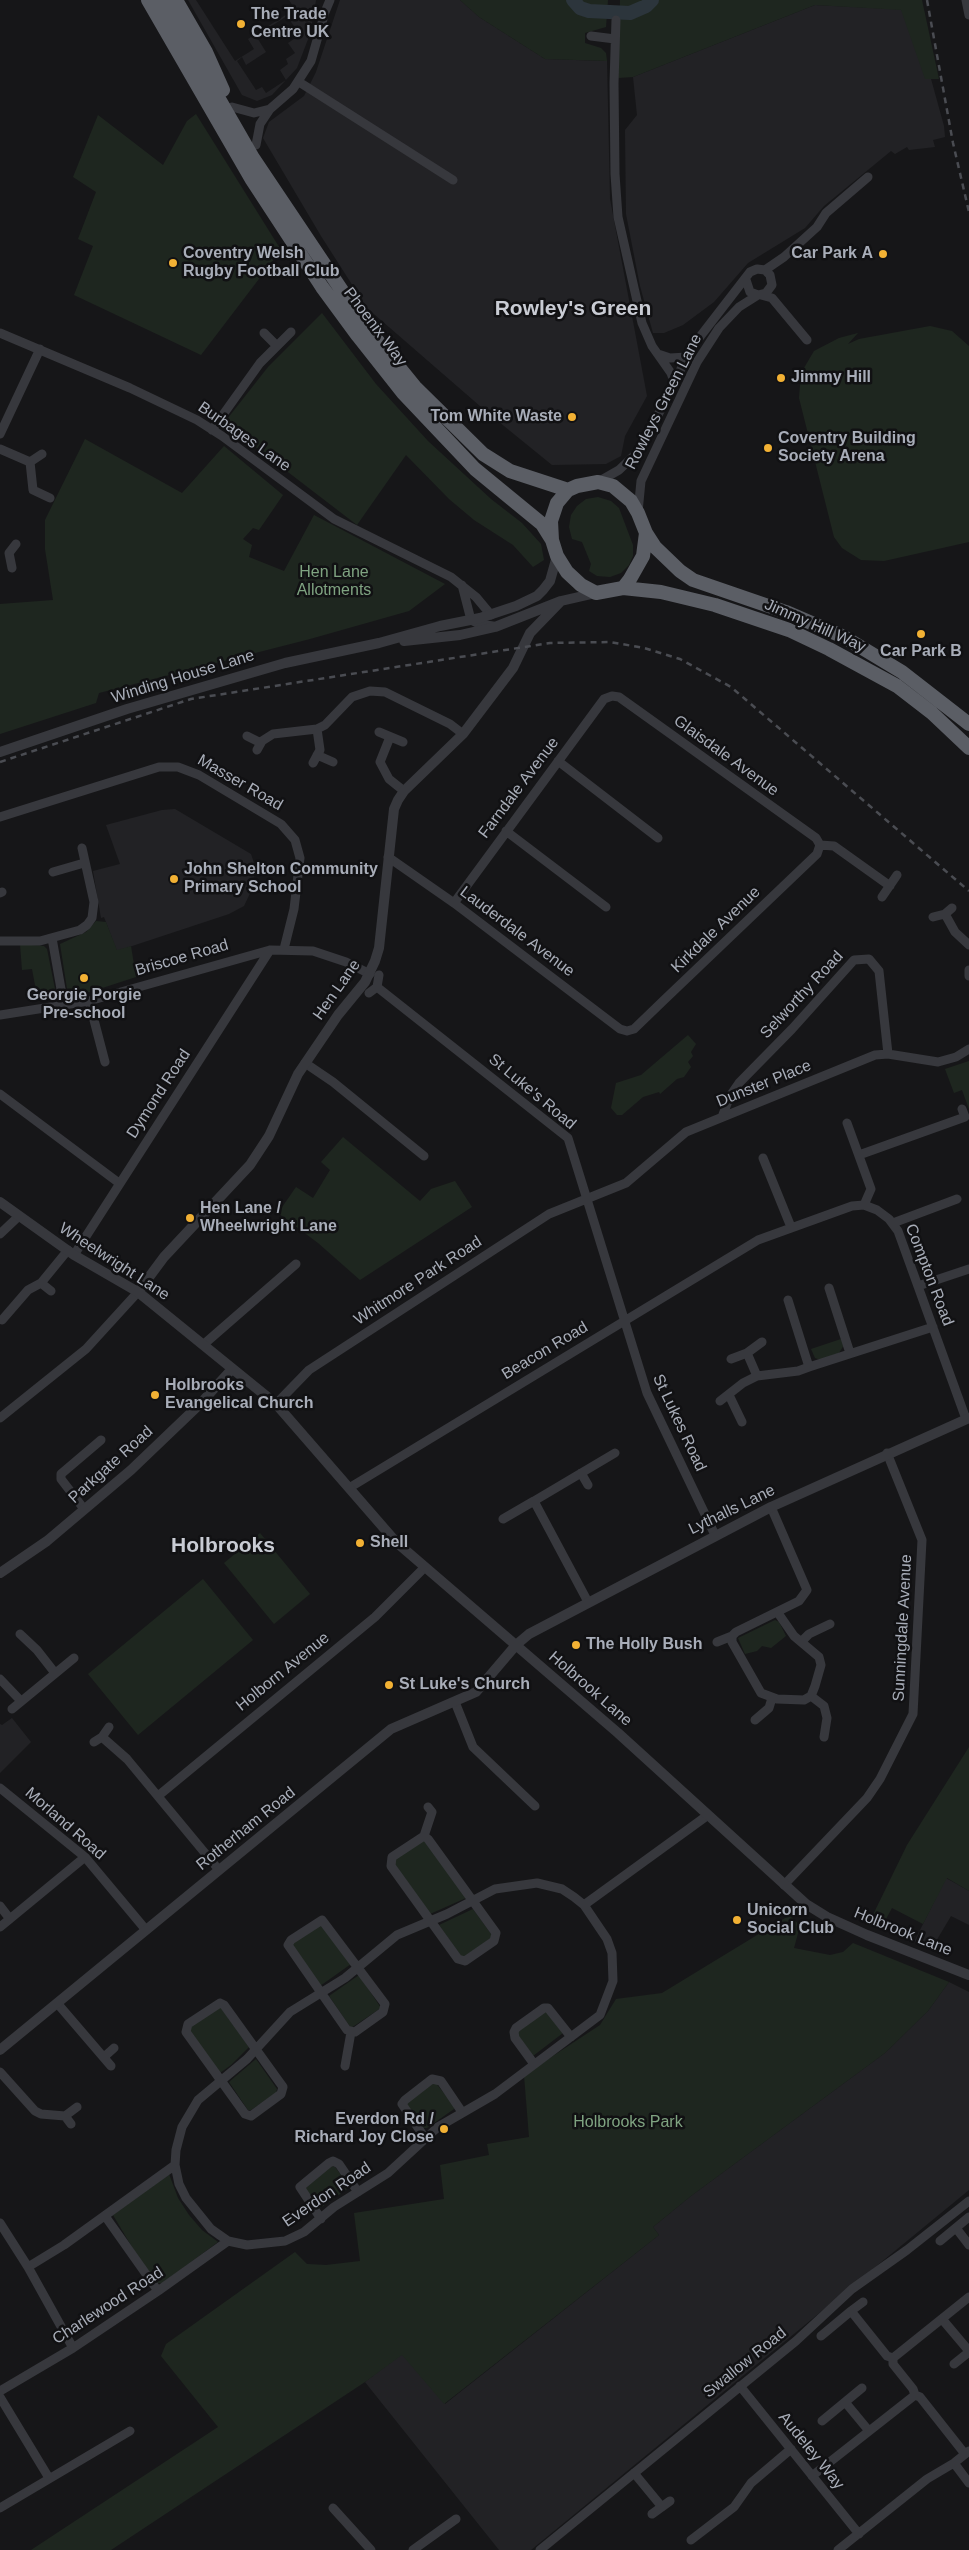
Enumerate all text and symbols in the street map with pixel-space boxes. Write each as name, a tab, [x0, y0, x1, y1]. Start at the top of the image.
place label: The Trade Centre UK	[251, 5, 329, 43]
marker: The Trade Centre UK	[235, 18, 247, 30]
place label: Coventry Welsh Rugby Football Club	[183, 244, 339, 282]
place label: Car Park A	[791, 244, 873, 264]
marker: Car Park A	[877, 248, 889, 260]
marker: Coventry Welsh Rugby Football Club	[167, 257, 179, 269]
street label: Phoenix Way	[339, 284, 411, 370]
district label: Rowley's Green	[495, 296, 651, 322]
street label: Rowleys Green Lane	[622, 331, 706, 473]
place label: Jimmy Hill	[791, 368, 871, 388]
marker: Jimmy Hill	[775, 372, 787, 384]
street label: Burbages Lane	[194, 398, 294, 476]
place label: Tom White Waste	[430, 407, 562, 427]
marker: Tom White Waste	[566, 411, 578, 423]
place label: Coventry Building Society Arena	[778, 429, 916, 467]
marker: Coventry Building Society Arena	[762, 442, 774, 454]
park label: Hen Lane Allotments	[297, 563, 371, 601]
street label: Jimmy Hill Way	[761, 595, 869, 657]
marker: Car Park B	[915, 628, 927, 640]
place label: Car Park B	[880, 642, 962, 662]
street label: Winding House Lane	[109, 646, 257, 708]
street label: Glaisdale Avenue	[670, 711, 782, 801]
street label: Farndale Avenue	[475, 734, 563, 842]
street label: Masser Road	[194, 751, 286, 815]
place label: John Shelton Community Primary School	[184, 860, 378, 898]
marker: John Shelton Community Primary School	[168, 873, 180, 885]
street label: Lauderdale Avenue	[456, 883, 578, 981]
street label: Kirkdale Avenue	[668, 883, 764, 977]
street label: Briscoe Road	[133, 936, 231, 980]
street label: Selworthy Road	[756, 947, 848, 1043]
street label: Hen Lane	[309, 956, 365, 1024]
marker: Georgie Porgie Pre-school	[78, 972, 90, 984]
place label: Georgie Porgie Pre-school	[27, 986, 141, 1024]
street label: Dymond Road	[123, 1046, 195, 1142]
street label: St Luke's Road	[484, 1050, 580, 1134]
street label: Dunster Place	[714, 1056, 814, 1112]
place label: Hen Lane / Wheelwright Lane	[200, 1199, 337, 1237]
marker: Hen Lane / Wheelwright Lane	[184, 1212, 196, 1224]
street label: Wheelwright Lane	[55, 1219, 173, 1305]
street label: Compton Road	[901, 1221, 957, 1329]
street label: Whitmore Park Road	[351, 1233, 485, 1329]
street label: Beacon Road	[498, 1318, 592, 1384]
street label: St Lukes Road	[648, 1371, 710, 1475]
place label: Holbrooks Evangelical Church	[165, 1376, 313, 1414]
marker: Holbrooks Evangelical Church	[149, 1389, 161, 1401]
street label: Parkgate Road	[65, 1422, 157, 1508]
street label: Lythalls Lane	[686, 1481, 778, 1539]
district label: Holbrooks	[171, 1533, 275, 1559]
place label: Shell	[370, 1533, 408, 1553]
marker: Shell	[354, 1537, 366, 1549]
street label: Sunningdale Avenue	[890, 1554, 916, 1702]
street label: Holborn Avenue	[232, 1629, 334, 1715]
place label: The Holly Bush	[586, 1635, 702, 1655]
marker: The Holly Bush	[570, 1639, 582, 1651]
street label: Holbrook Lane	[544, 1648, 636, 1730]
place label: St Luke's Church	[399, 1675, 530, 1695]
marker: St Luke's Church	[383, 1679, 395, 1691]
street label: Rotherham Road	[193, 1783, 299, 1875]
street label: Morland Road	[21, 1784, 109, 1864]
place label: Unicorn Social Club	[747, 1901, 834, 1939]
street label: Holbrook Lane	[851, 1904, 955, 1960]
marker: Unicorn Social Club	[731, 1914, 743, 1926]
place label: Everdon Rd / Richard Joy Close	[294, 2110, 434, 2148]
park label: Holbrooks Park	[573, 2113, 683, 2133]
marker: Everdon Rd / Richard Joy Close	[438, 2123, 450, 2135]
street label: Everdon Road	[279, 2158, 375, 2232]
street label: Charlewood Road	[49, 2263, 167, 2349]
street label: Swallow Road	[700, 2324, 790, 2402]
street label: Audeley Way	[774, 2409, 848, 2493]

